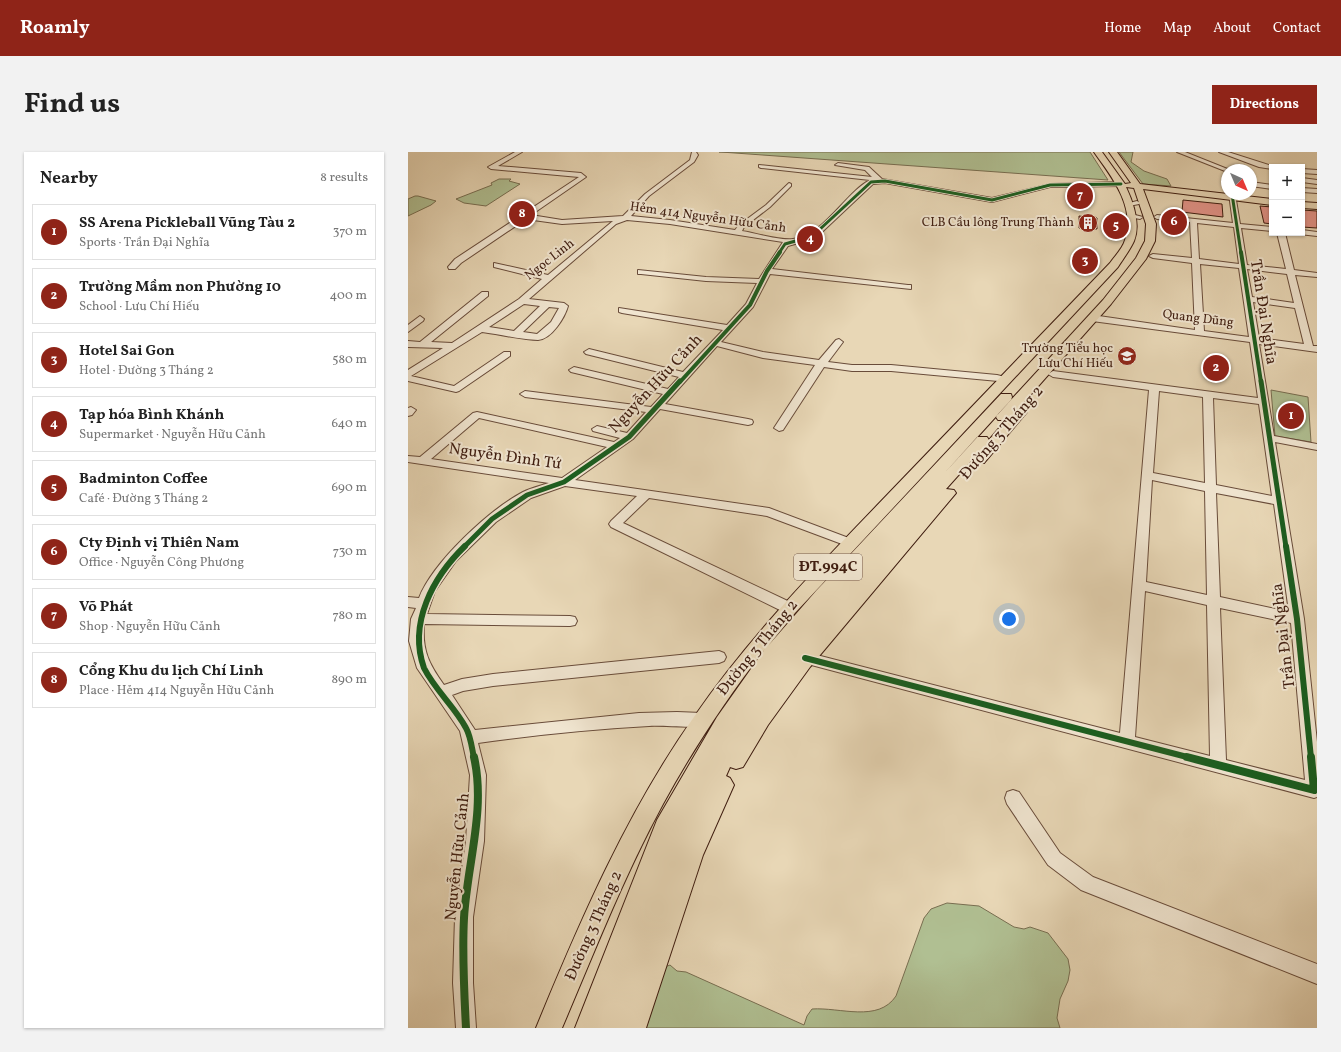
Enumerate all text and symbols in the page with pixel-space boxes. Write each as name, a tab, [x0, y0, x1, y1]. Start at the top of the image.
text: Roamly	[20, 15, 90, 41]
text: Home	[1104, 19, 1141, 38]
text: Map	[1163, 19, 1191, 38]
text: About	[1213, 19, 1251, 38]
text: Contact	[1273, 19, 1321, 38]
text: Find us	[24, 85, 120, 124]
button: Directions	[1212, 85, 1317, 124]
north arrow	[1221, 164, 1257, 200]
map controls	[1269, 164, 1305, 236]
button: +	[1269, 164, 1305, 200]
text: Nearby	[40, 167, 98, 190]
text: 8 results	[320, 169, 368, 187]
pin: 7	[1067, 181, 1093, 211]
street label: Hẻm 414 Nguyễn Hữu Cảnh	[629, 198, 788, 238]
pin: 8	[509, 199, 535, 229]
button: −	[1269, 200, 1305, 236]
pin: 6	[1161, 207, 1187, 237]
pin: 5	[1103, 211, 1129, 241]
building icon: CLB Cầu lông Trung Thành	[1077, 212, 1099, 234]
text: SS Arena Pickleball Vũng Tàu 2	[79, 213, 295, 234]
place label: CLB Cầu lông Trung Thành	[922, 214, 1074, 232]
text: 1	[51, 223, 57, 241]
text: 370 m	[333, 223, 367, 241]
pin: 4	[797, 224, 823, 254]
text: Sports · Trần Đại Nghĩa	[79, 234, 210, 252]
street label: Ngọc Linh	[521, 235, 579, 285]
pin: 3	[1072, 246, 1098, 276]
street label: Trần Đại Nghĩa	[1244, 258, 1282, 366]
text: Trường Mầm non Phường 10	[79, 277, 281, 298]
text: 2	[51, 287, 57, 305]
text: 400 m	[330, 287, 367, 305]
text: School · Lưu Chí Hiếu	[79, 298, 200, 316]
street label: Quang Dũng	[1161, 306, 1235, 332]
street label: Nguyễn Hữu Cảnh	[604, 329, 708, 439]
place label: Trường Tiểu học Lưu Chí Hiếu	[1022, 340, 1113, 373]
text: Hotel Sai Gon	[79, 341, 175, 362]
school or university icon: Trường Tiểu học Lưu Chí Hiếu	[1116, 345, 1138, 367]
text: 3	[51, 351, 57, 369]
text: 580 m	[332, 351, 367, 369]
pin: 2	[1203, 353, 1229, 383]
text: Hotel · Đường 3 Tháng 2	[79, 362, 214, 380]
street label: Đường 3 Tháng 2	[955, 381, 1049, 485]
pin: 1	[1278, 401, 1304, 431]
text: Tạp hóa Bình Khánh	[79, 405, 224, 426]
text: 4	[50, 415, 58, 433]
text: 640 m	[331, 415, 367, 433]
text: Supermarket · Nguyễn Hữu Cảnh	[79, 426, 266, 444]
street label: Nguyễn Đình Tứ	[447, 438, 563, 476]
text: Badminton Coffee	[79, 469, 208, 490]
text: 5	[51, 479, 57, 497]
text: 690 m	[331, 479, 367, 497]
text: Café · Đường 3 Tháng 2	[79, 490, 208, 508]
text: Cty Định vị Thiên Nam	[79, 533, 239, 554]
text: 6	[50, 543, 58, 561]
text: 730 m	[333, 543, 367, 561]
text: Office · Nguyễn Công Phương	[79, 554, 244, 572]
road number: ĐT.994C	[794, 554, 862, 580]
street label: Trần Đại Nghĩa	[1267, 582, 1301, 690]
street label: Đường 3 Tháng 2	[712, 595, 804, 701]
text: Võ Phát	[79, 597, 133, 618]
text: 7	[51, 607, 57, 625]
text: 780 m	[333, 607, 367, 625]
your location	[999, 609, 1019, 629]
text: Shop · Nguyễn Hữu Cảnh	[79, 618, 220, 636]
text: Cổng Khu du lịch Chí Linh	[79, 661, 264, 682]
text: 8	[50, 671, 58, 689]
text: 890 m	[331, 671, 367, 689]
text: Place · Hẻm 414 Nguyễn Hữu Cảnh	[79, 682, 274, 700]
street label: Nguyễn Hữu Cảnh	[440, 792, 476, 922]
street label: Đường 3 Tháng 2	[560, 868, 628, 984]

